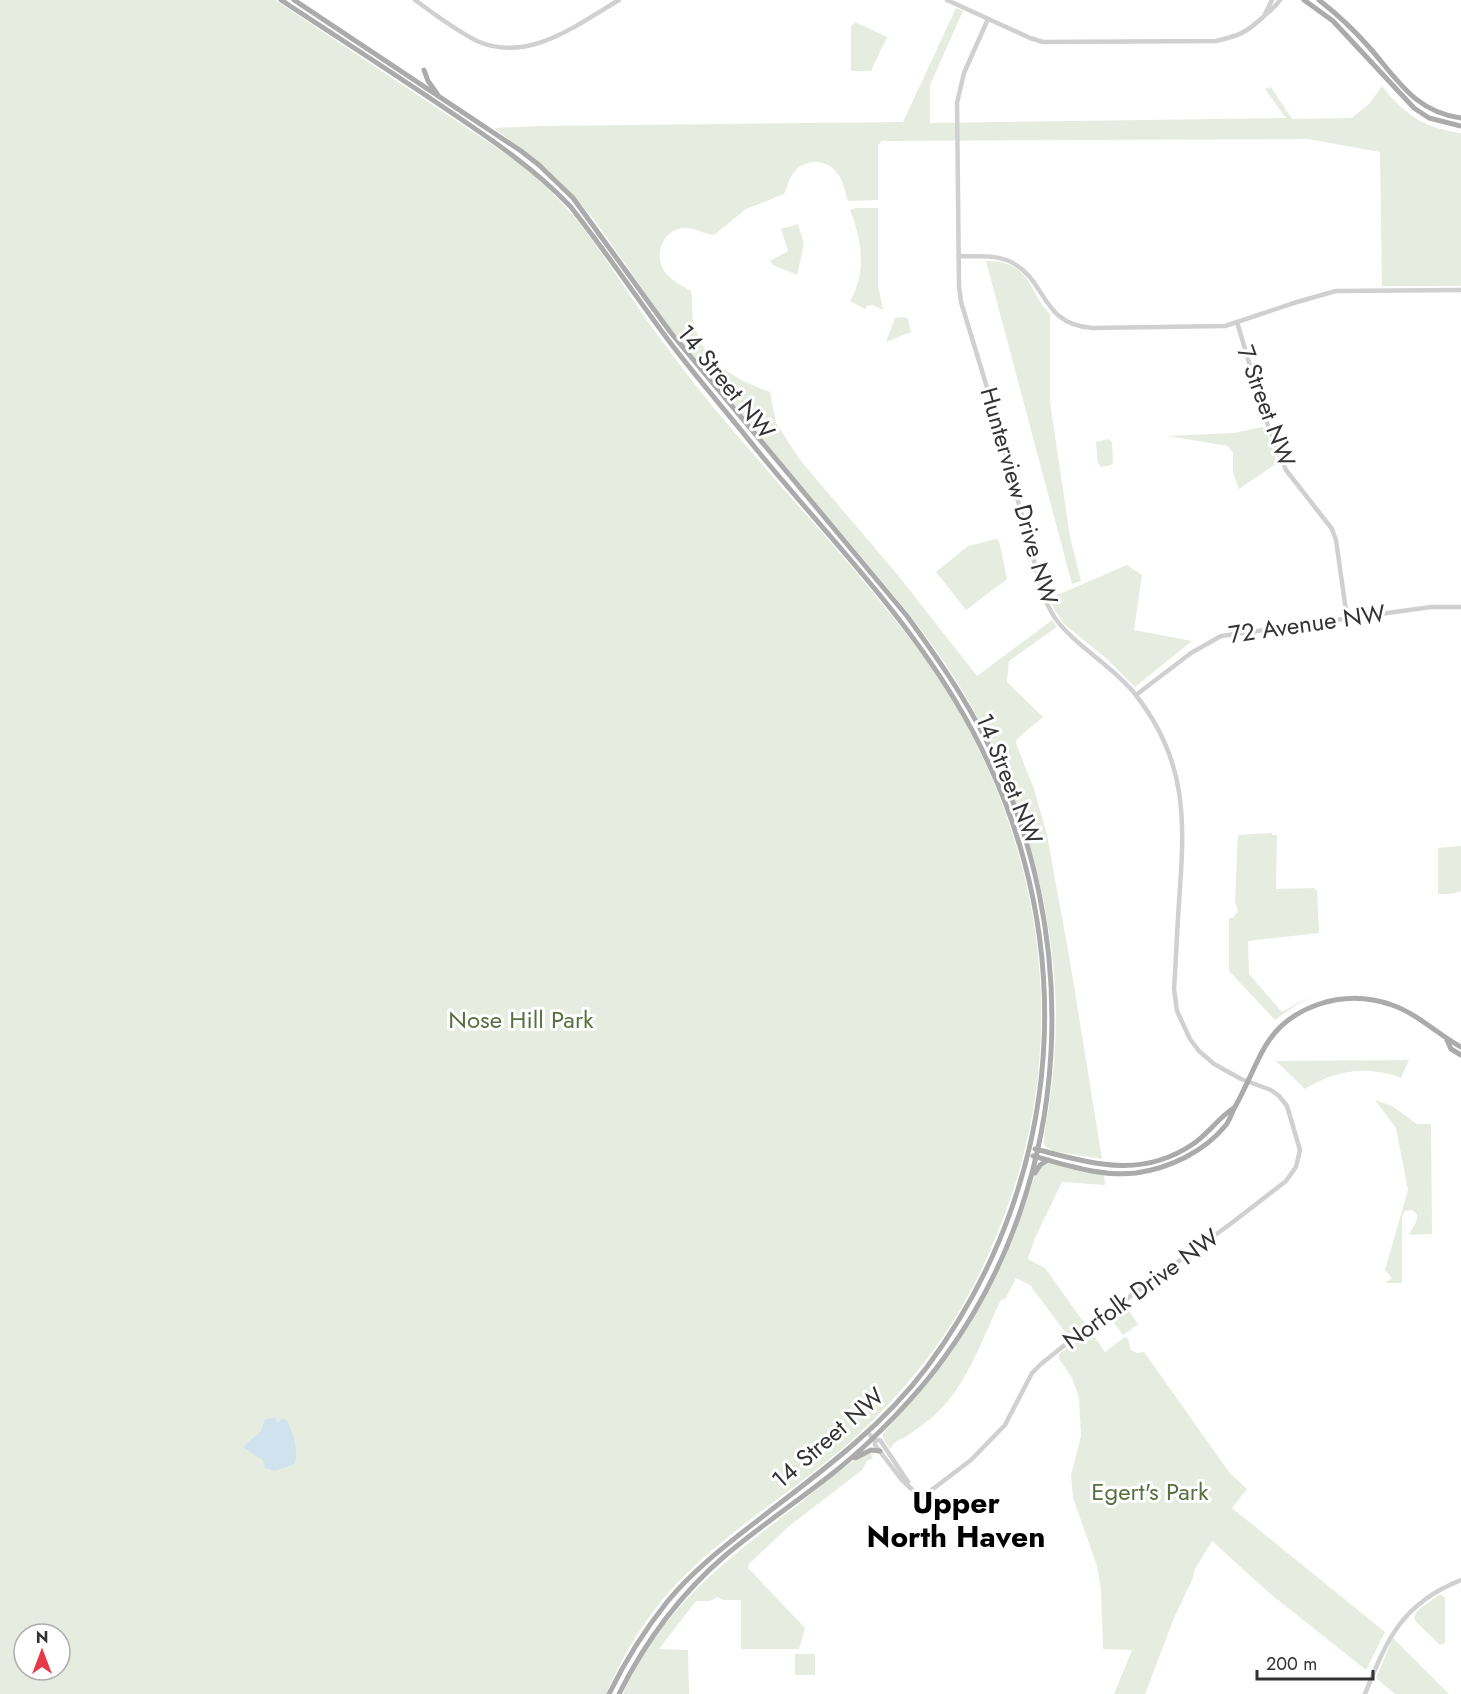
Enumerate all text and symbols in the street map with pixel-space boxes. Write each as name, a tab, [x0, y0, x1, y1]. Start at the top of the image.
street label: 14 Street NW	[669, 317, 784, 447]
street label: 7 Street NW	[1228, 340, 1305, 472]
street label: Hunterview Drive NW	[972, 383, 1067, 609]
street label: 72 Avenue NW	[1226, 595, 1388, 652]
street label: 14 Street NW	[967, 708, 1052, 850]
park label: Nose Hill Park	[448, 1002, 594, 1037]
street label: Norfolk Drive NW	[1055, 1220, 1226, 1357]
street label: 14 Street NW	[764, 1379, 892, 1496]
park label: Egert's Park	[1091, 1474, 1209, 1509]
district label: Upper North Haven	[867, 1481, 1045, 1558]
north arrow	[12, 1622, 72, 1682]
text: N	[36, 1626, 48, 1649]
scale bar	[1257, 1643, 1372, 1681]
text: 200 m	[1266, 1651, 1317, 1677]

